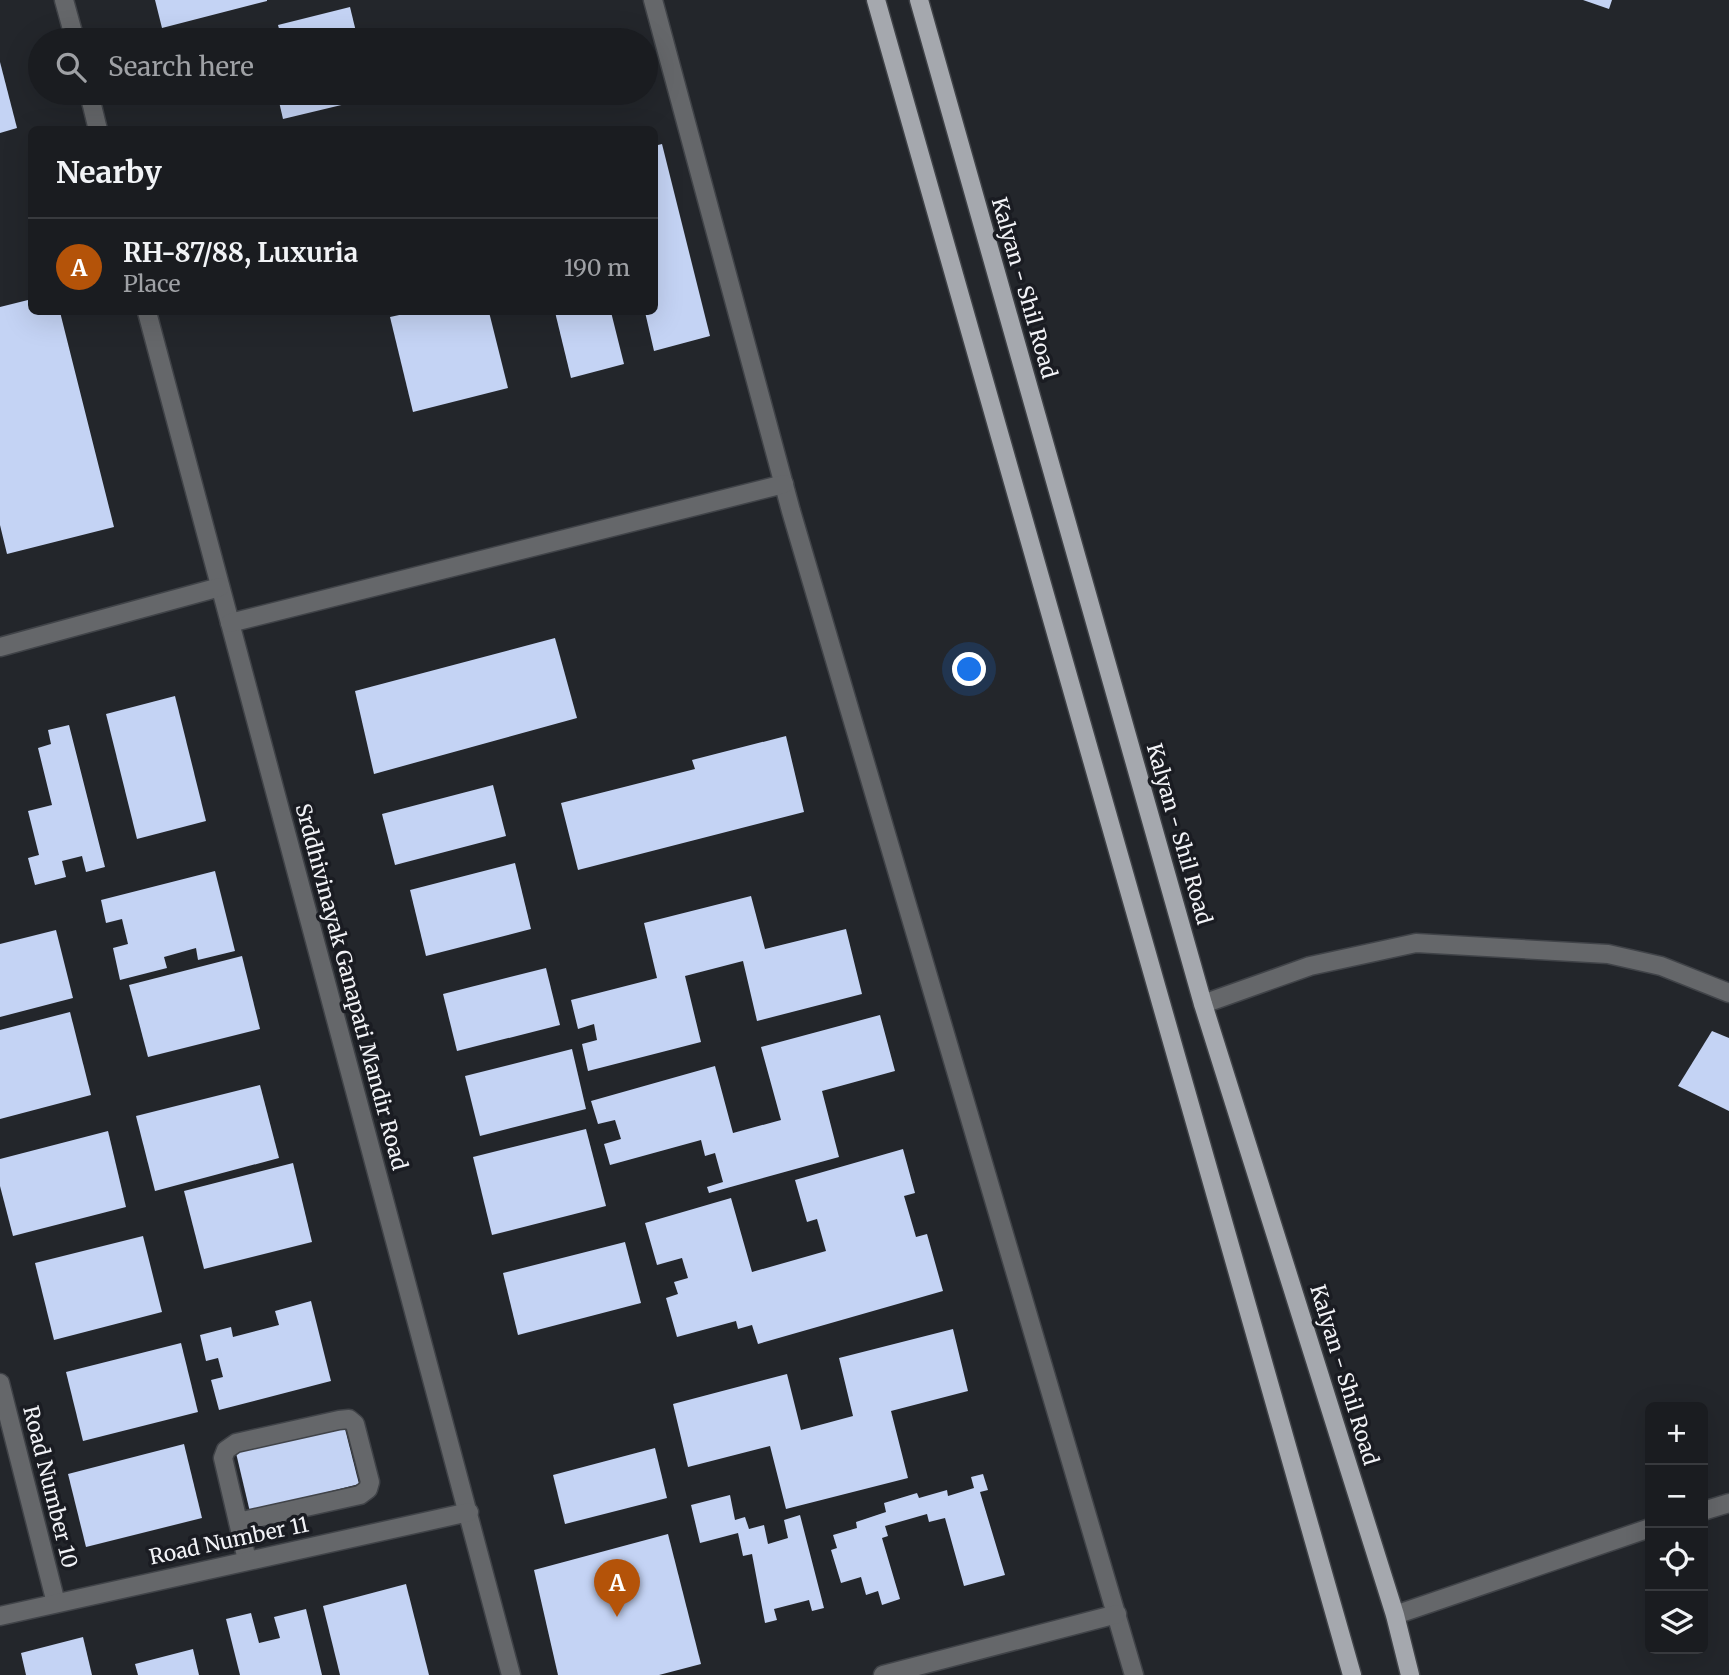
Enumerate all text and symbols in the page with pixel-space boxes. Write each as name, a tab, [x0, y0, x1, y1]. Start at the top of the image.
search box	[28, 28, 658, 105]
icon: search	[52, 48, 90, 86]
text: Search here	[108, 50, 254, 83]
text: Nearby	[56, 153, 162, 191]
street label: Kalyan - Shil Road	[986, 194, 1063, 382]
text: RH-87/88, Luxuria	[123, 236, 358, 269]
text: A	[71, 253, 87, 282]
text: 190 m	[564, 253, 630, 282]
text: Place	[123, 269, 180, 298]
your location	[952, 652, 986, 686]
street label: Kalyan - Shil Road	[1141, 740, 1218, 928]
street label: Srddhivinayak Ganapati Mandir Road	[289, 801, 414, 1173]
street label: Kalyan - Shil Road	[1304, 1281, 1385, 1469]
map controls	[1645, 1402, 1708, 1654]
button: +	[1645, 1402, 1708, 1465]
street label: Road Number 10	[17, 1403, 84, 1571]
button: −	[1645, 1465, 1708, 1528]
street label: Road Number 11	[147, 1510, 311, 1571]
button: locate	[1645, 1528, 1708, 1591]
pin: A	[594, 1559, 640, 1617]
button: layers	[1645, 1591, 1708, 1654]

